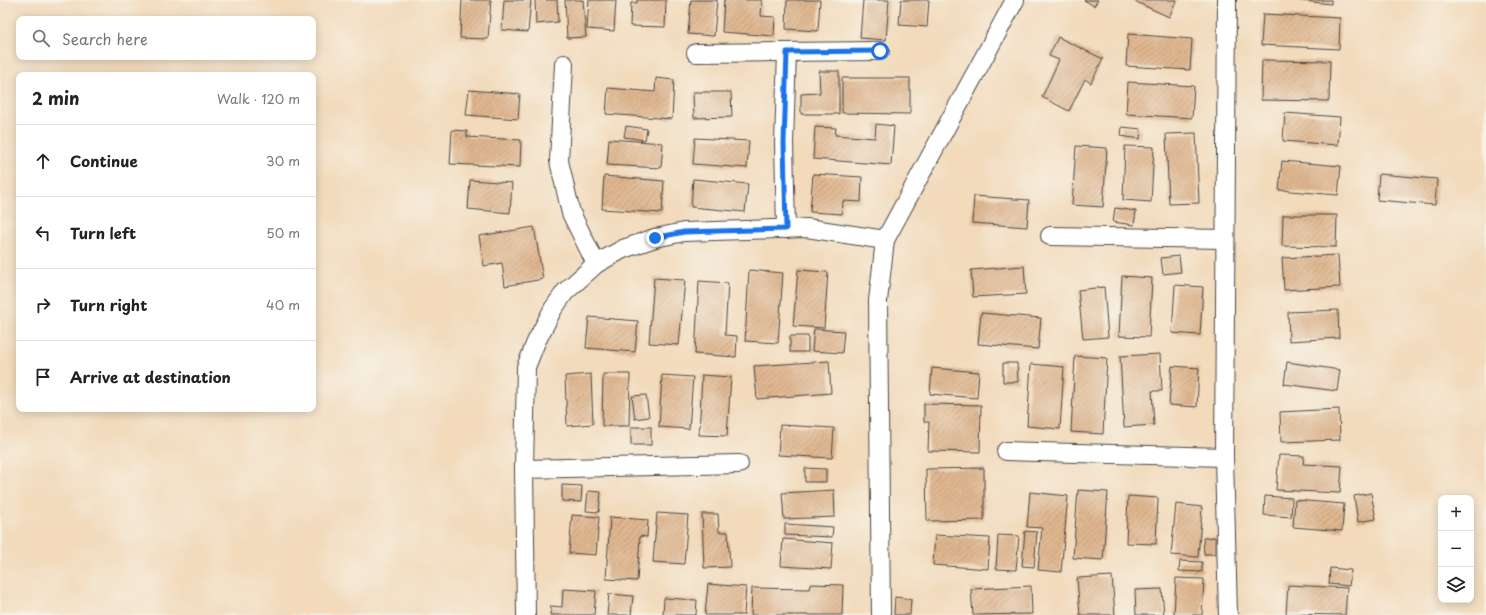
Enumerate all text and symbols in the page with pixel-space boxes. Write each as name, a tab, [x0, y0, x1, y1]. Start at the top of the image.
search box	[16, 16, 316, 60]
icon: search	[30, 27, 52, 49]
text: Search here	[62, 27, 148, 50]
route start	[871, 42, 889, 60]
text: 2 min	[32, 85, 79, 111]
text: Walk · 120 m	[217, 89, 300, 108]
text: Continue	[70, 149, 138, 172]
icon: ahead	[32, 150, 54, 172]
text: 30 m	[266, 151, 300, 170]
text: Turn left	[70, 221, 136, 244]
icon: left	[32, 222, 54, 244]
text: 50 m	[266, 223, 300, 242]
route end	[646, 229, 664, 247]
text: Turn right	[70, 293, 147, 316]
icon: right	[32, 294, 54, 316]
text: 40 m	[266, 295, 300, 314]
text: Arrive at destination	[70, 365, 231, 388]
icon: arrive	[32, 366, 54, 388]
map controls	[1438, 495, 1474, 603]
button: +	[1438, 495, 1474, 531]
button: −	[1438, 531, 1474, 567]
button: layers	[1438, 567, 1474, 603]

